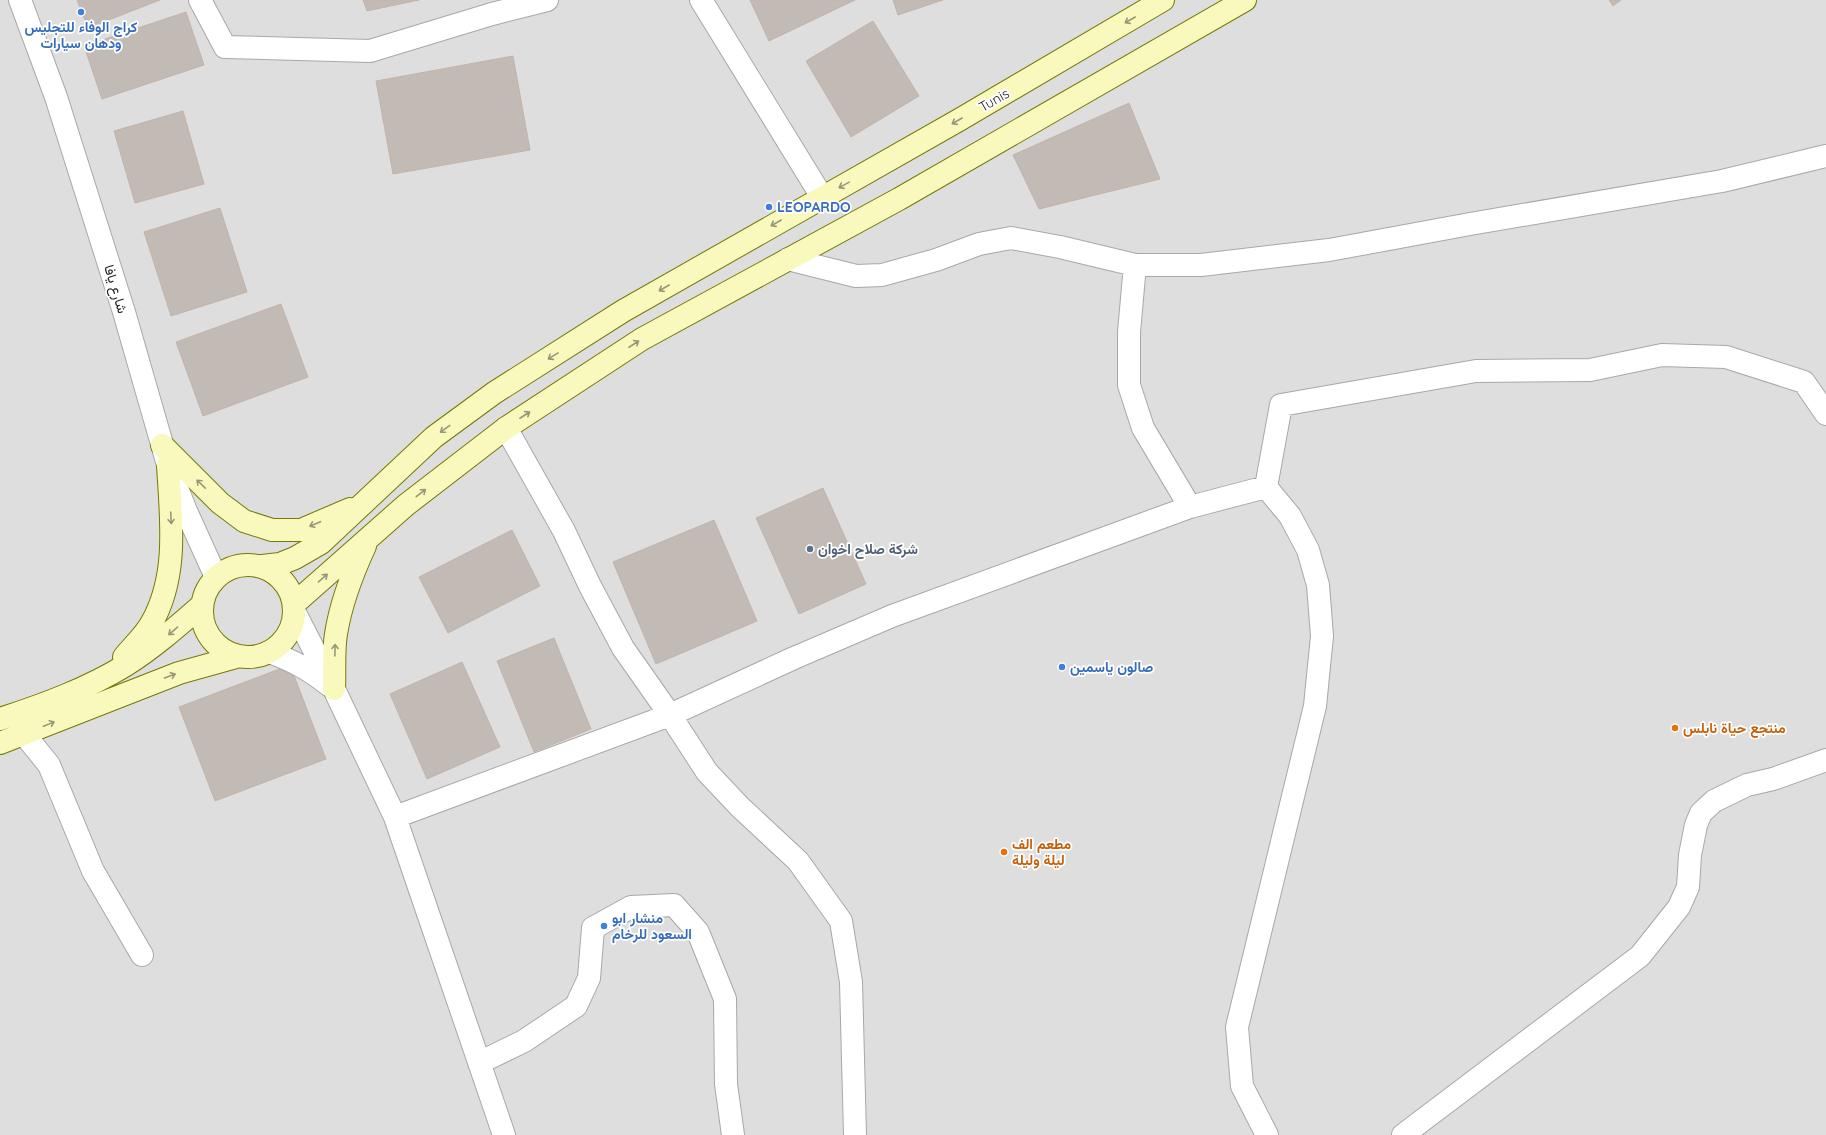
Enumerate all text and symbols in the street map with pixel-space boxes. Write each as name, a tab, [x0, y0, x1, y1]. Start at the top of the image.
marker: كراج الوفاء للتجليس ودهان سيارات	[76, 7, 86, 17]
one-way arrow	[1124, 16, 1136, 24]
place label: كراج الوفاء للتجليس ودهان سيارات	[25, 18, 137, 52]
street label: Tunis	[975, 84, 1013, 116]
one-way arrow	[951, 118, 963, 126]
one-way arrow	[838, 181, 850, 189]
place label: LEOPARDO	[777, 198, 851, 216]
marker: LEOPARDO	[764, 202, 774, 212]
one-way arrow	[770, 220, 782, 228]
street label: شارع يافا	[98, 262, 132, 316]
one-way arrow	[658, 285, 670, 293]
one-way arrow	[629, 340, 640, 348]
one-way arrow	[548, 352, 559, 360]
one-way arrow	[519, 411, 530, 419]
one-way arrow	[440, 425, 451, 433]
one-way arrow	[196, 480, 206, 489]
one-way arrow	[416, 489, 427, 497]
one-way arrow	[167, 511, 175, 524]
one-way arrow	[309, 521, 321, 528]
place label: شركة صلاح اخوان	[818, 540, 918, 559]
marker: شركة صلاح اخوان	[805, 544, 815, 554]
one-way arrow	[318, 574, 329, 583]
one-way arrow	[168, 626, 178, 635]
one-way arrow	[332, 644, 339, 657]
place label: صالون ياسمين	[1070, 658, 1153, 676]
marker: صالون ياسمين	[1057, 662, 1067, 672]
one-way arrow	[164, 672, 176, 680]
one-way arrow	[43, 719, 55, 727]
place label: منتجع حياة نابلس	[1683, 719, 1786, 738]
marker: منتجع حياة نابلس	[1670, 723, 1680, 733]
place label: مطعم الف ليلة وليلة	[1012, 835, 1071, 869]
marker: مطعم الف ليلة وليلة	[999, 847, 1009, 857]
place label: منشار ابو السعود للرخام	[612, 909, 692, 943]
marker: منشار ابو السعود للرخام	[599, 921, 609, 931]

